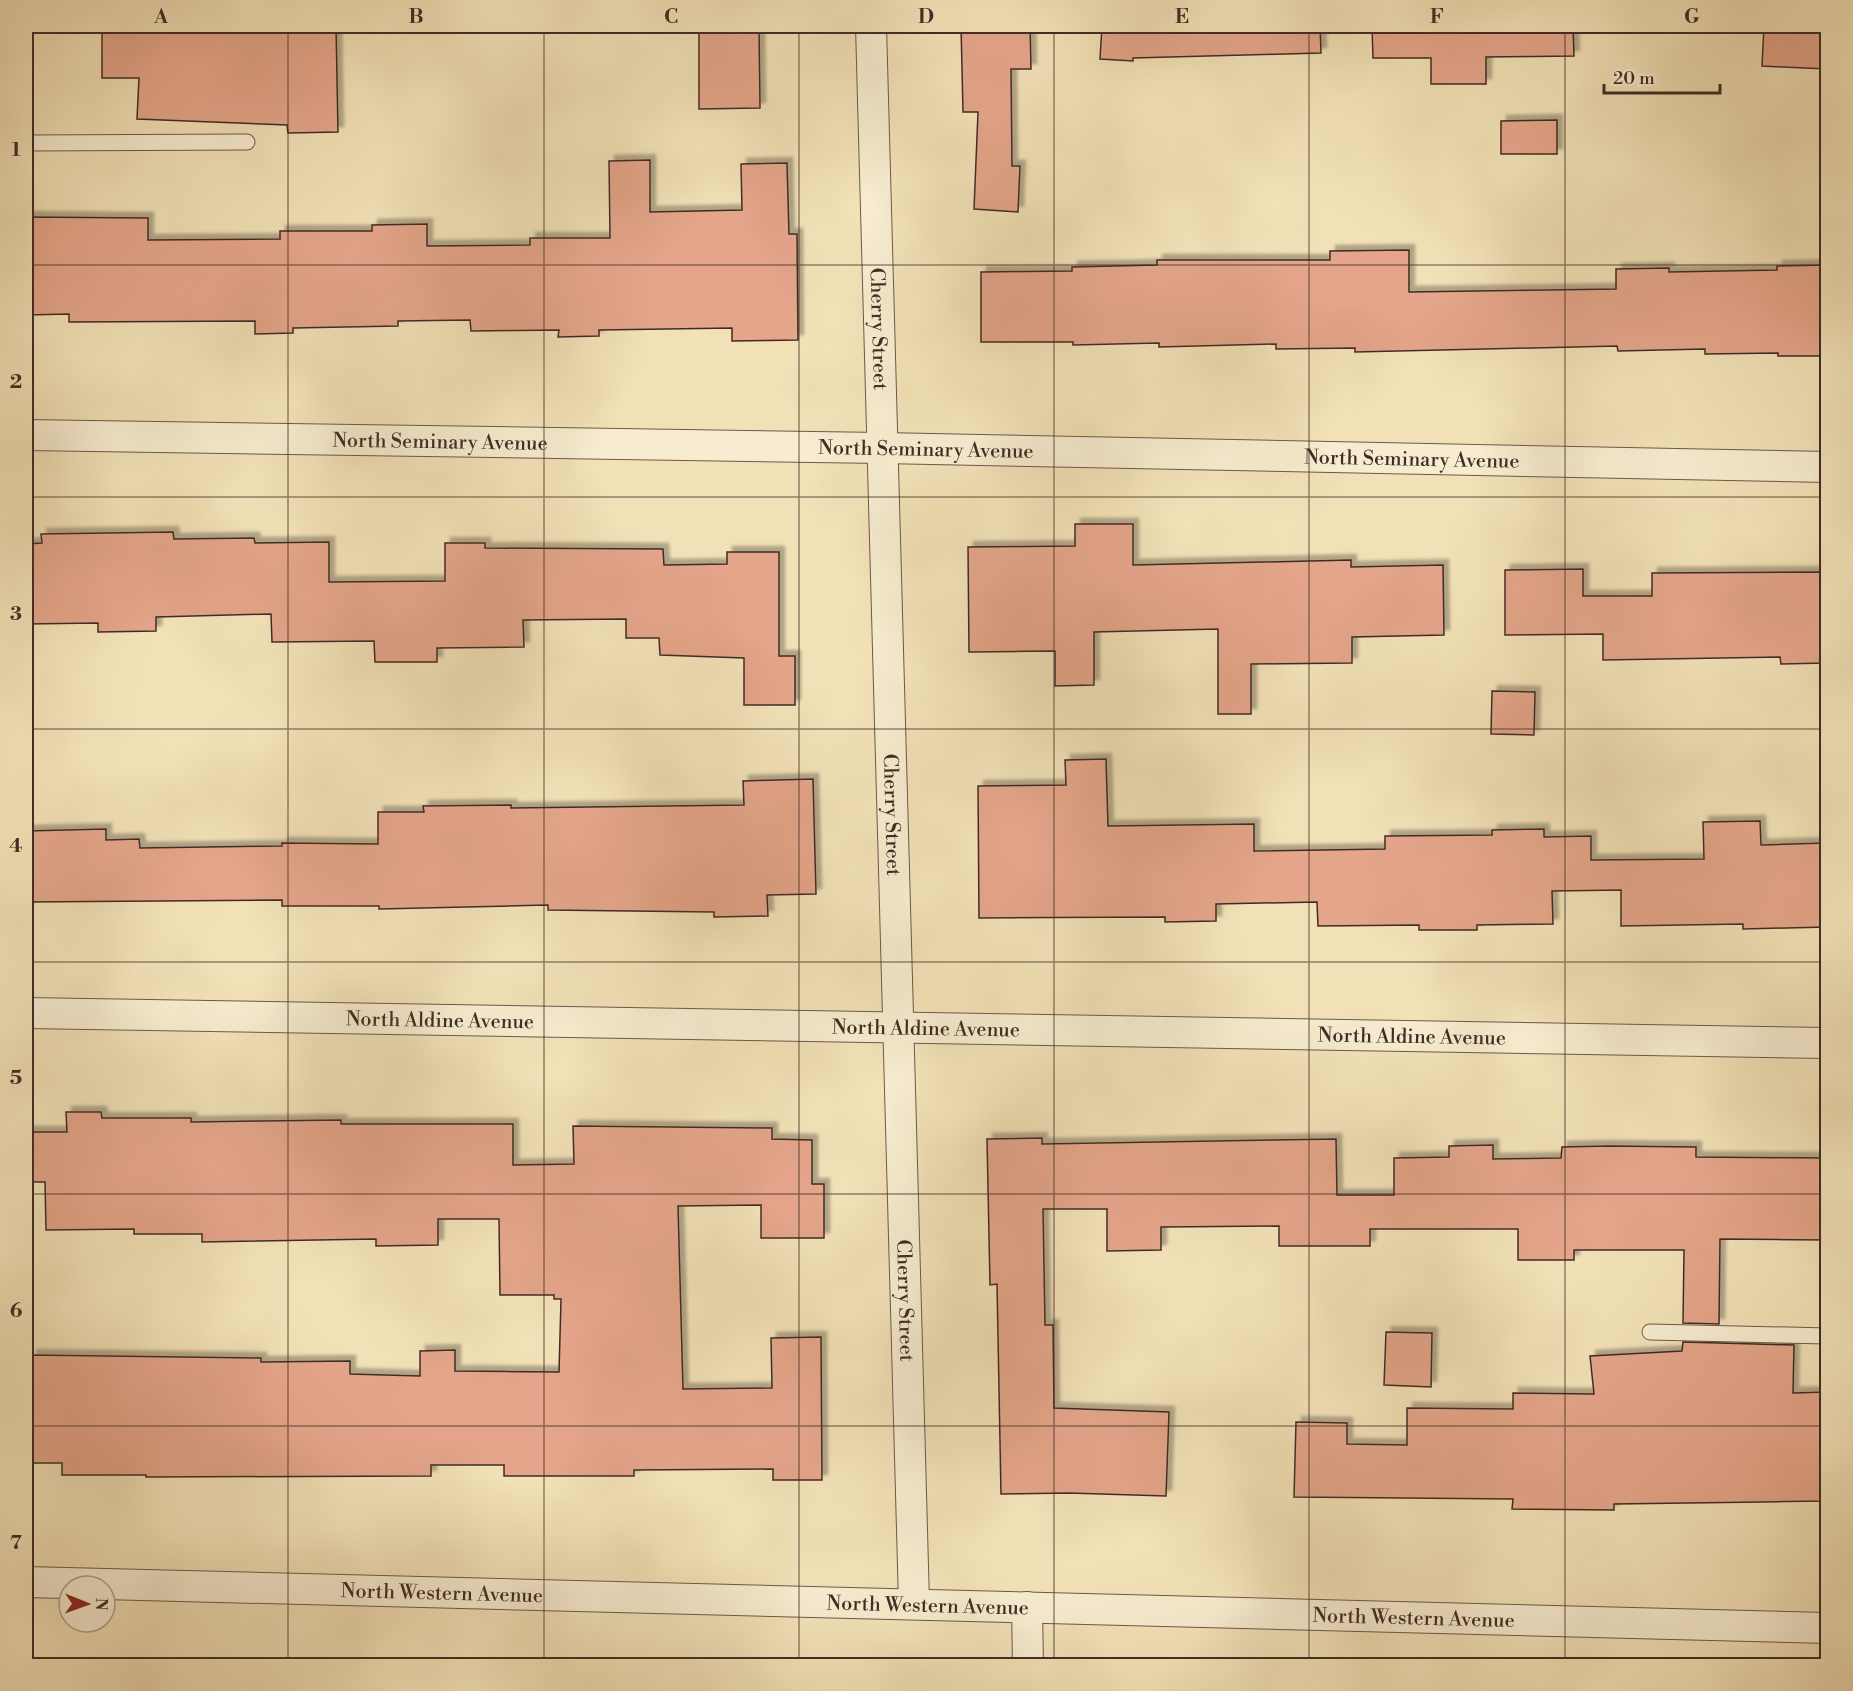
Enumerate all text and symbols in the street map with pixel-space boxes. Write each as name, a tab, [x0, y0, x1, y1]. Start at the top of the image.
text: A	[153, 5, 169, 30]
text: B	[408, 5, 424, 30]
text: C	[664, 5, 678, 30]
text: D	[918, 5, 934, 30]
text: E	[1175, 5, 1189, 30]
text: F	[1430, 5, 1444, 30]
text: G	[1684, 5, 1700, 30]
scale bar	[1604, 57, 1720, 95]
text: 20 m	[1613, 67, 1655, 90]
text: 1	[11, 138, 21, 163]
street label: Cherry Street	[864, 267, 892, 390]
text: 2	[10, 370, 22, 395]
street label: North Seminary Avenue	[332, 429, 548, 457]
street label: North Seminary Avenue	[818, 436, 1034, 465]
street label: North Seminary Avenue	[1304, 445, 1520, 475]
text: 3	[10, 602, 22, 627]
street label: Cherry Street	[877, 753, 905, 876]
text: 4	[9, 834, 23, 859]
street label: North Aldine Avenue	[346, 1007, 534, 1035]
street label: North Aldine Avenue	[832, 1015, 1020, 1044]
street label: North Aldine Avenue	[1317, 1024, 1506, 1052]
text: 5	[10, 1066, 22, 1091]
street label: Cherry Street	[890, 1239, 918, 1362]
text: 6	[10, 1299, 23, 1324]
text: 7	[10, 1531, 22, 1556]
north arrow	[57, 1574, 117, 1634]
street label: North Western Avenue	[340, 1579, 543, 1609]
street label: North Western Avenue	[826, 1591, 1029, 1622]
text: N	[91, 1598, 111, 1611]
street label: North Western Avenue	[1312, 1604, 1515, 1634]

